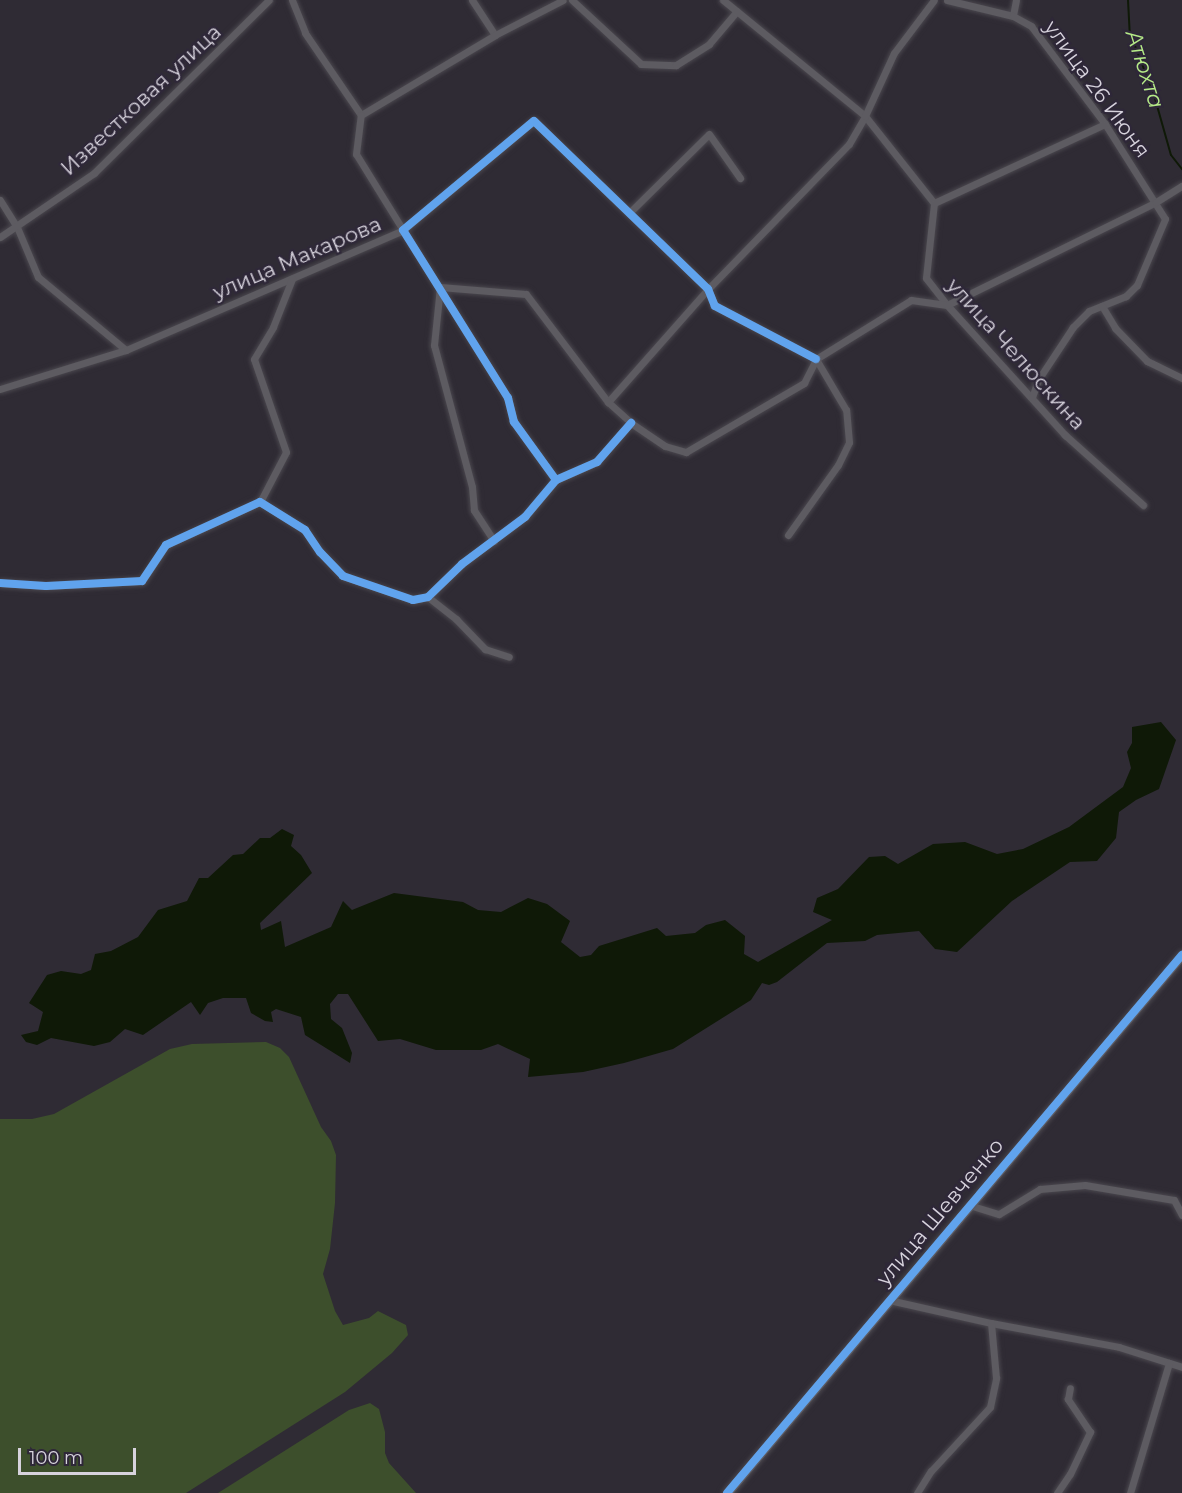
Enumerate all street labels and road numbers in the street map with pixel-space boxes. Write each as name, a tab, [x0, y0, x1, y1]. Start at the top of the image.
street label: улица 26 Июня	[1039, 15, 1155, 163]
street label: Известковая улица	[56, 19, 226, 181]
street label: улица Макарова	[209, 211, 385, 305]
street label: улица Челюскина	[941, 273, 1091, 435]
street label: улица Шевченко	[871, 1133, 1009, 1291]

